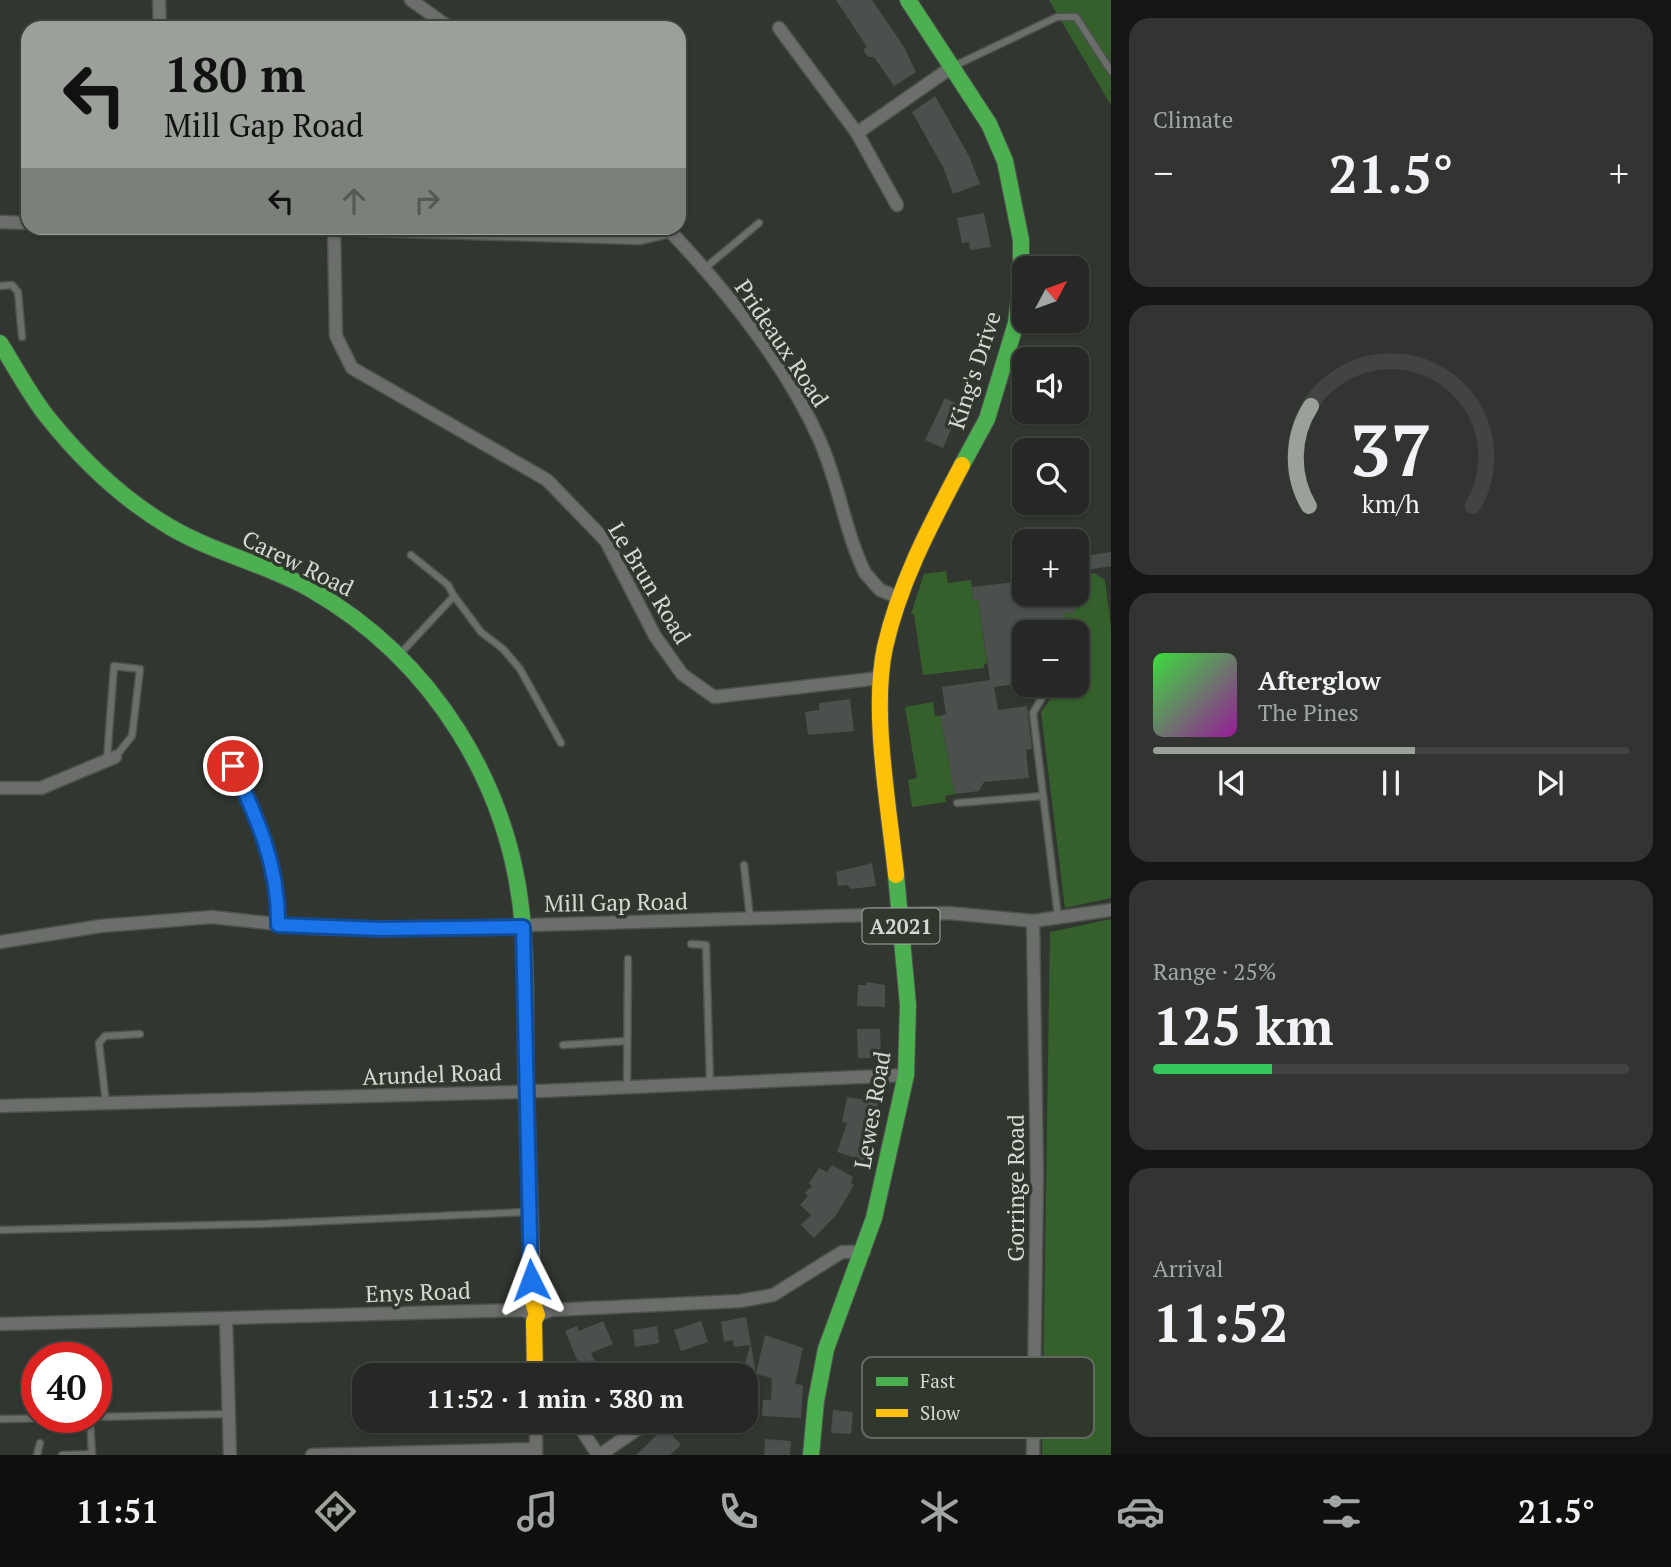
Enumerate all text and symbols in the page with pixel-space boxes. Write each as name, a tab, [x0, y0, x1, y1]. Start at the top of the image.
text: 180 m	[164, 41, 306, 106]
icon: left	[49, 49, 140, 140]
text: Mill Gap Road	[164, 104, 364, 146]
text: Climate	[1153, 104, 1233, 135]
text: 21.5°	[1328, 139, 1454, 208]
text: −	[1153, 148, 1173, 198]
text: +	[1609, 148, 1629, 198]
icon: left	[262, 182, 300, 220]
icon: ahead	[335, 182, 373, 220]
icon: right	[408, 182, 446, 220]
north arrow	[1012, 256, 1088, 332]
map controls	[1012, 256, 1089, 697]
street label: Prideaux Road	[728, 273, 836, 413]
street label: King's Drive	[940, 307, 1008, 433]
button: sound	[1012, 347, 1089, 424]
text: 37	[1350, 401, 1432, 498]
button: search	[1012, 438, 1089, 515]
text: km/h	[1362, 487, 1420, 520]
street label: Le Brun Road	[602, 517, 699, 650]
street label: Carew Road	[237, 523, 359, 603]
button: +	[1012, 529, 1089, 606]
button: −	[1012, 620, 1089, 697]
text: Afterglow	[1258, 663, 1381, 697]
text: The Pines	[1258, 697, 1359, 728]
pin	[203, 736, 263, 796]
icon: arrive	[214, 747, 252, 785]
icon: previous	[1213, 764, 1251, 802]
icon: pause	[1372, 764, 1410, 802]
icon: next	[1531, 764, 1569, 802]
street label: Mill Gap Road	[544, 885, 688, 919]
road number: A2021	[862, 908, 940, 944]
text: Range · 25%	[1153, 956, 1276, 987]
text: 125 km	[1153, 991, 1334, 1060]
street label: Lewes Road	[846, 1048, 898, 1171]
street label: Arundel Road	[362, 1056, 503, 1092]
street label: Gorringe Road	[1000, 1114, 1031, 1262]
position arrow	[494, 1243, 568, 1317]
text: Arrival	[1153, 1253, 1224, 1284]
street label: Enys Road	[365, 1275, 472, 1309]
text: 11:52	[1153, 1288, 1288, 1357]
speed limit sign: 40	[21, 1342, 112, 1433]
legend	[862, 1357, 1094, 1438]
text: Fast	[920, 1368, 955, 1393]
text: 11:52 · 1 min · 380 m	[426, 1381, 684, 1415]
text: Slow	[920, 1400, 961, 1425]
icon: directions	[311, 1487, 360, 1536]
icon: music	[513, 1487, 562, 1536]
icon: phone	[714, 1487, 763, 1536]
icon: climate	[915, 1487, 964, 1536]
icon: car	[1116, 1487, 1165, 1536]
icon: filters	[1317, 1487, 1366, 1536]
text: 11:51	[76, 1490, 159, 1532]
text: 21.5°	[1518, 1490, 1595, 1532]

